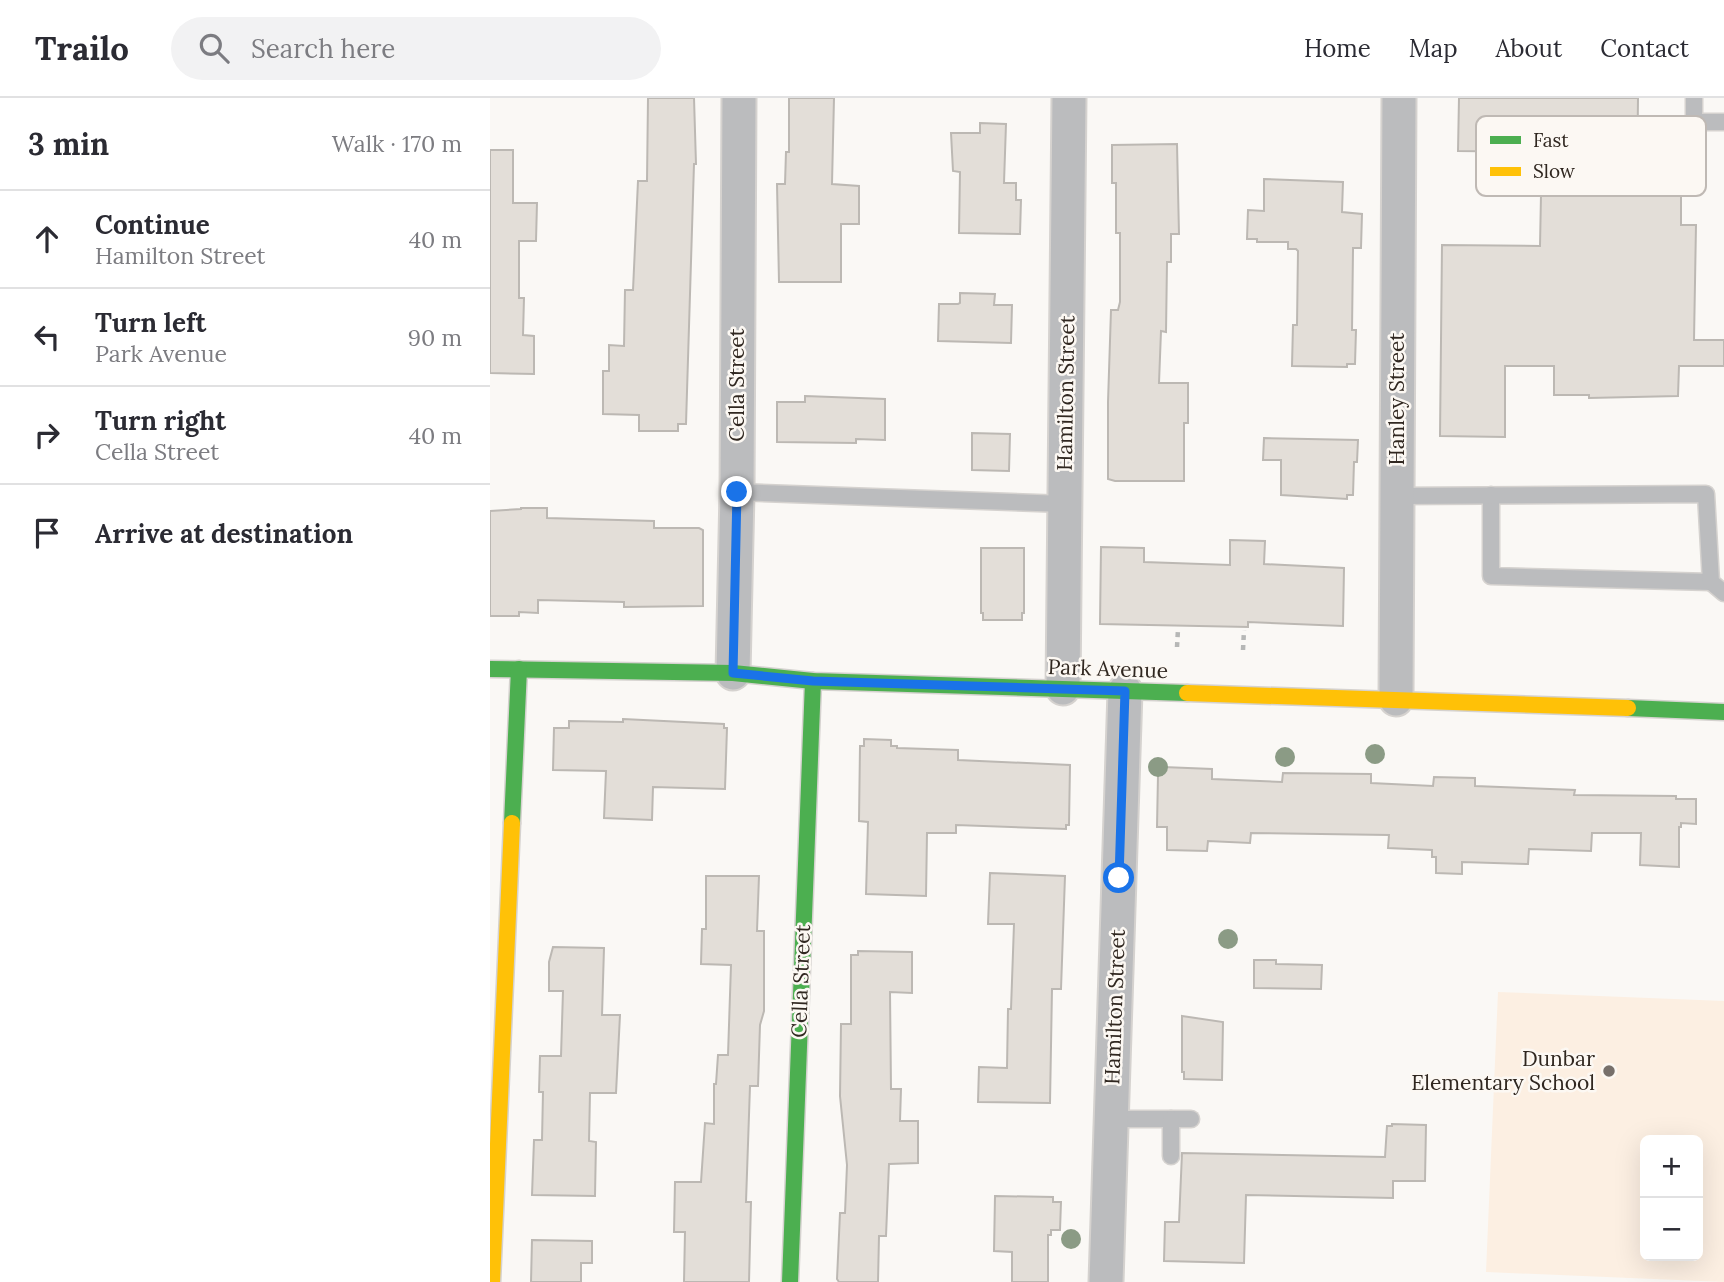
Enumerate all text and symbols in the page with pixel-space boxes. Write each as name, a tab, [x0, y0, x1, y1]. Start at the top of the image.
search box	[171, 17, 661, 80]
text: Trailo	[35, 27, 129, 69]
icon: search	[195, 29, 233, 67]
text: Search here	[251, 32, 395, 65]
text: Home	[1304, 33, 1371, 64]
text: Map	[1409, 33, 1458, 64]
text: About	[1496, 33, 1562, 64]
text: Contact	[1600, 33, 1689, 64]
legend	[1476, 116, 1706, 196]
text: 3 min	[28, 125, 109, 163]
text: Fast	[1533, 128, 1569, 152]
text: Walk · 170 m	[332, 129, 462, 158]
text: Slow	[1533, 159, 1576, 183]
text: Continue	[95, 208, 210, 241]
icon: ahead	[28, 220, 66, 258]
text: 40 m	[409, 225, 462, 254]
text: Hamilton Street	[95, 241, 265, 270]
text: Turn left	[95, 306, 206, 339]
street label: Hamilton Street	[1051, 314, 1080, 471]
icon: left	[28, 318, 66, 356]
text: 90 m	[408, 323, 462, 352]
street label: Cella Street	[723, 327, 750, 442]
street label: Hanley Street	[1383, 332, 1410, 465]
text: Park Avenue	[95, 339, 227, 368]
text: Turn right	[95, 404, 226, 437]
icon: right	[28, 416, 66, 454]
text: 40 m	[409, 421, 462, 450]
text: Cella Street	[95, 437, 219, 466]
route end	[721, 476, 752, 507]
icon: arrive	[28, 514, 66, 552]
text: Arrive at destination	[95, 517, 353, 550]
street label: Park Avenue	[1047, 653, 1169, 684]
route start	[1103, 862, 1134, 893]
street label: Cella Street	[785, 923, 816, 1038]
street label: Hamilton Street	[1098, 928, 1131, 1085]
place label: Dunbar Elementary School	[1411, 1045, 1595, 1096]
marker: Dunbar Elementary School	[1601, 1063, 1617, 1079]
map controls	[1640, 1135, 1703, 1261]
button: +	[1640, 1135, 1703, 1198]
button: −	[1640, 1198, 1703, 1261]

